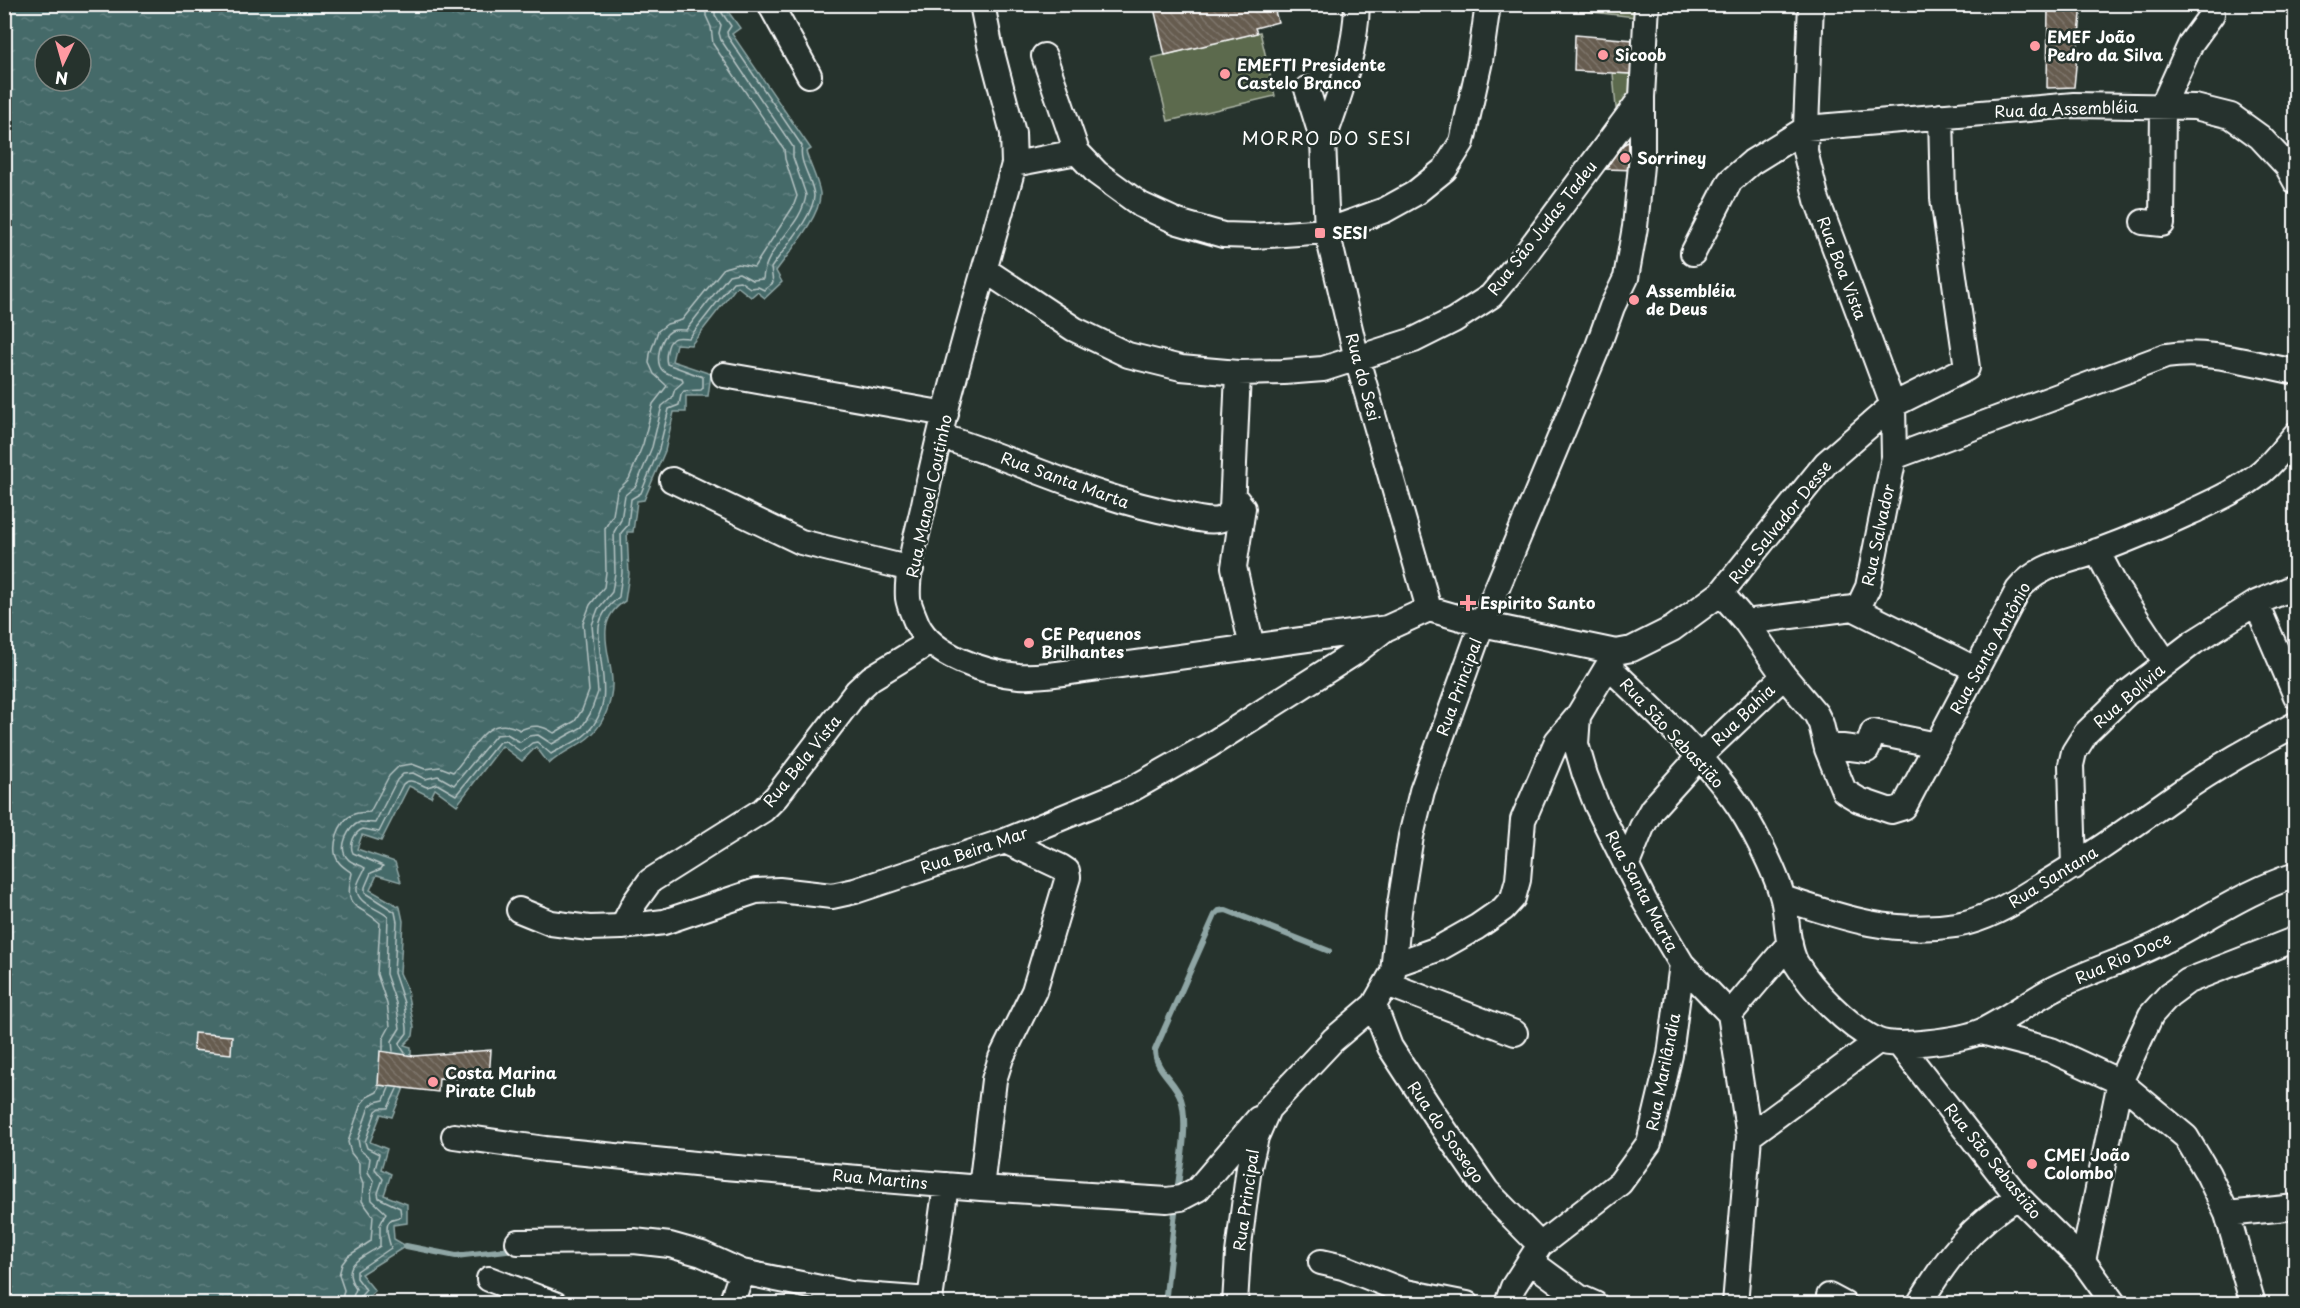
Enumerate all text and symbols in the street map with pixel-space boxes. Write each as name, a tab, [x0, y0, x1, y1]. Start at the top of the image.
place label: EMEF João Pedro da Silva	[2047, 24, 2163, 66]
north arrow	[33, 33, 93, 93]
marker: EMEF João Pedro da Silva	[2028, 39, 2042, 53]
place label: Sicoob	[1615, 42, 1667, 66]
marker: Sicoob	[1596, 48, 1610, 62]
place label: EMEFTI Presidente Castelo Branco	[1237, 52, 1386, 94]
text: N	[54, 66, 69, 91]
marker: EMEFTI Presidente Castelo Branco	[1218, 67, 1232, 81]
street label: Rua da Assembléia	[1994, 93, 2138, 122]
district label: MORRO DO SESI	[1242, 124, 1412, 151]
place label: Sorriney	[1637, 145, 1706, 169]
marker: Sorriney	[1618, 151, 1632, 165]
street label: Rua São Judas Tadeu	[1481, 155, 1602, 300]
street label: Rua Boa Vista	[1812, 212, 1874, 324]
place label: SESI	[1332, 220, 1368, 244]
marker: SESI	[1313, 226, 1327, 240]
place label: Assembléia de Deus	[1645, 278, 1736, 320]
marker: Assembléia de Deus	[1627, 293, 1641, 307]
street label: Rua do Sesi	[1341, 330, 1387, 423]
street label: Rua Manoel Coutinho	[899, 412, 957, 580]
street label: Rua Santa Marta	[998, 445, 1133, 513]
street label: Rua Salvador Desse	[1722, 455, 1837, 588]
street label: Rua Salvador	[1854, 481, 1900, 588]
street label: Rua Santo Antônio	[1943, 577, 2035, 718]
place label: Espirito Santo	[1480, 590, 1595, 614]
marker: Espirito Santo	[1461, 596, 1475, 610]
place label: CE Pequenos Brilhantes	[1041, 621, 1141, 663]
street label: Rua Principal	[1429, 634, 1487, 739]
marker: CE Pequenos Brilhantes	[1022, 636, 1036, 650]
street label: Rua Bolívia	[2087, 657, 2169, 733]
street label: Rua São Sebastião	[1615, 672, 1730, 793]
street label: Rua Bahia	[1705, 678, 1780, 751]
street label: Rua Bela Vista	[757, 709, 846, 812]
street label: Rua Beira Mar	[916, 819, 1031, 879]
street label: Rua Santa Marta	[1601, 825, 1685, 956]
street label: Rua Santana	[2003, 839, 2102, 913]
street label: Rua Rio Doce	[2071, 925, 2174, 989]
street label: Rua Marilândia	[1639, 1011, 1685, 1133]
place label: Costa Marina Pirate Club	[445, 1060, 557, 1102]
marker: Costa Marina Pirate Club	[426, 1075, 440, 1089]
street label: Rua do Sossego	[1403, 1076, 1491, 1187]
street label: Rua São Sebastião	[1939, 1097, 2048, 1224]
place label: CMEI João Colombo	[2044, 1142, 2130, 1184]
street label: Rua Principal	[1226, 1147, 1264, 1252]
marker: CMEI João Colombo	[2025, 1157, 2039, 1171]
street label: Rua Martins	[832, 1162, 929, 1194]

